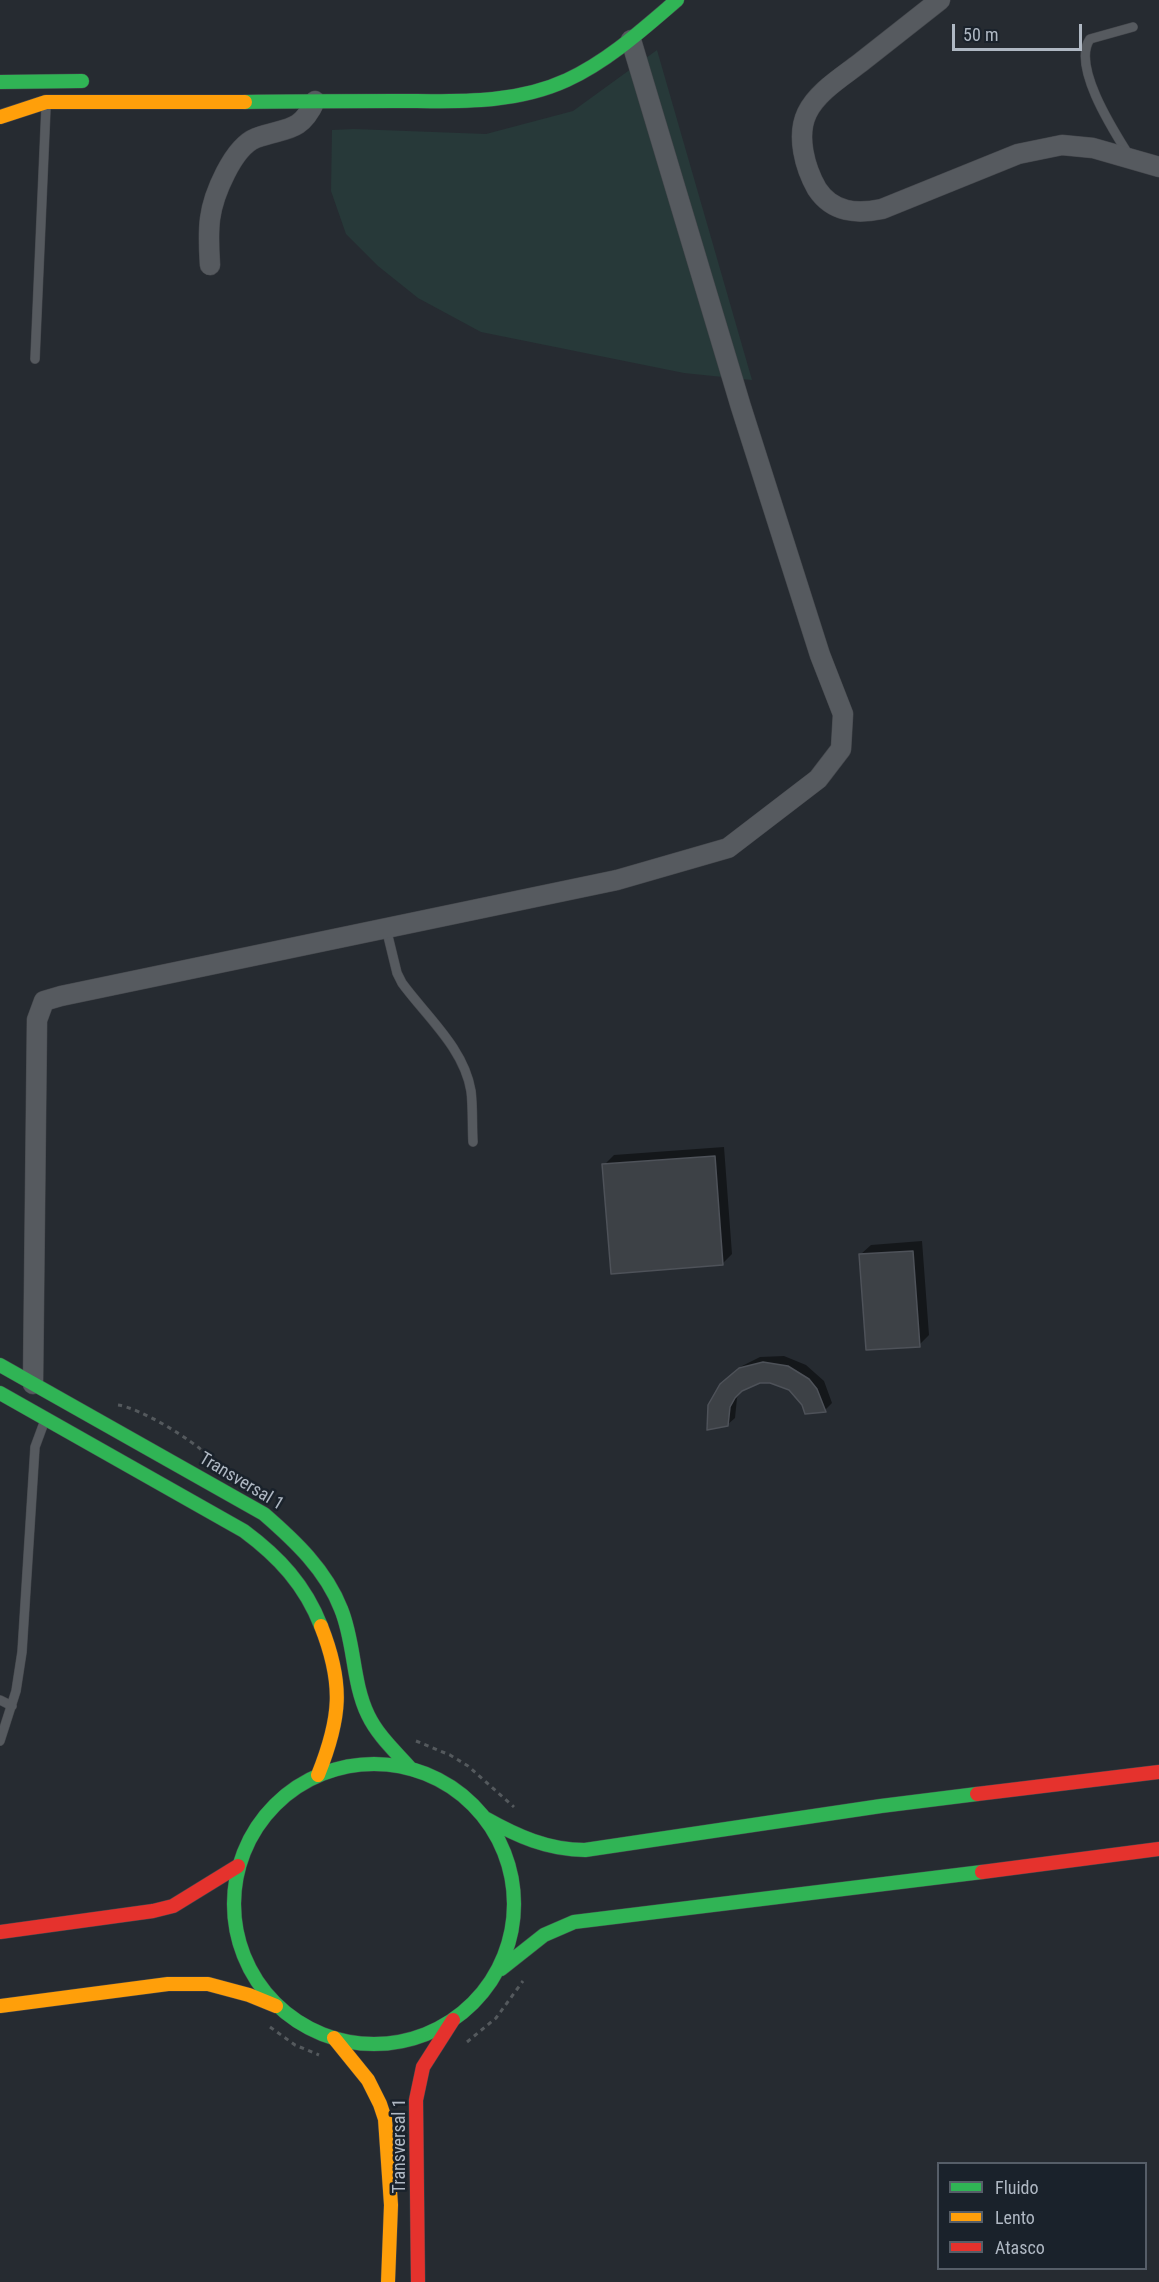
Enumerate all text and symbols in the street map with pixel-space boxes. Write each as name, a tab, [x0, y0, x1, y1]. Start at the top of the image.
scale bar	[955, 12, 1086, 50]
text: 50 m	[963, 24, 998, 45]
street label: Transversal 1	[195, 1448, 287, 1516]
street label: Transversal 1	[389, 2099, 411, 2193]
legend	[937, 2162, 1147, 2270]
text: Fluido	[995, 2177, 1039, 2198]
text: Lento	[995, 2207, 1035, 2228]
text: Atasco	[995, 2237, 1045, 2258]

